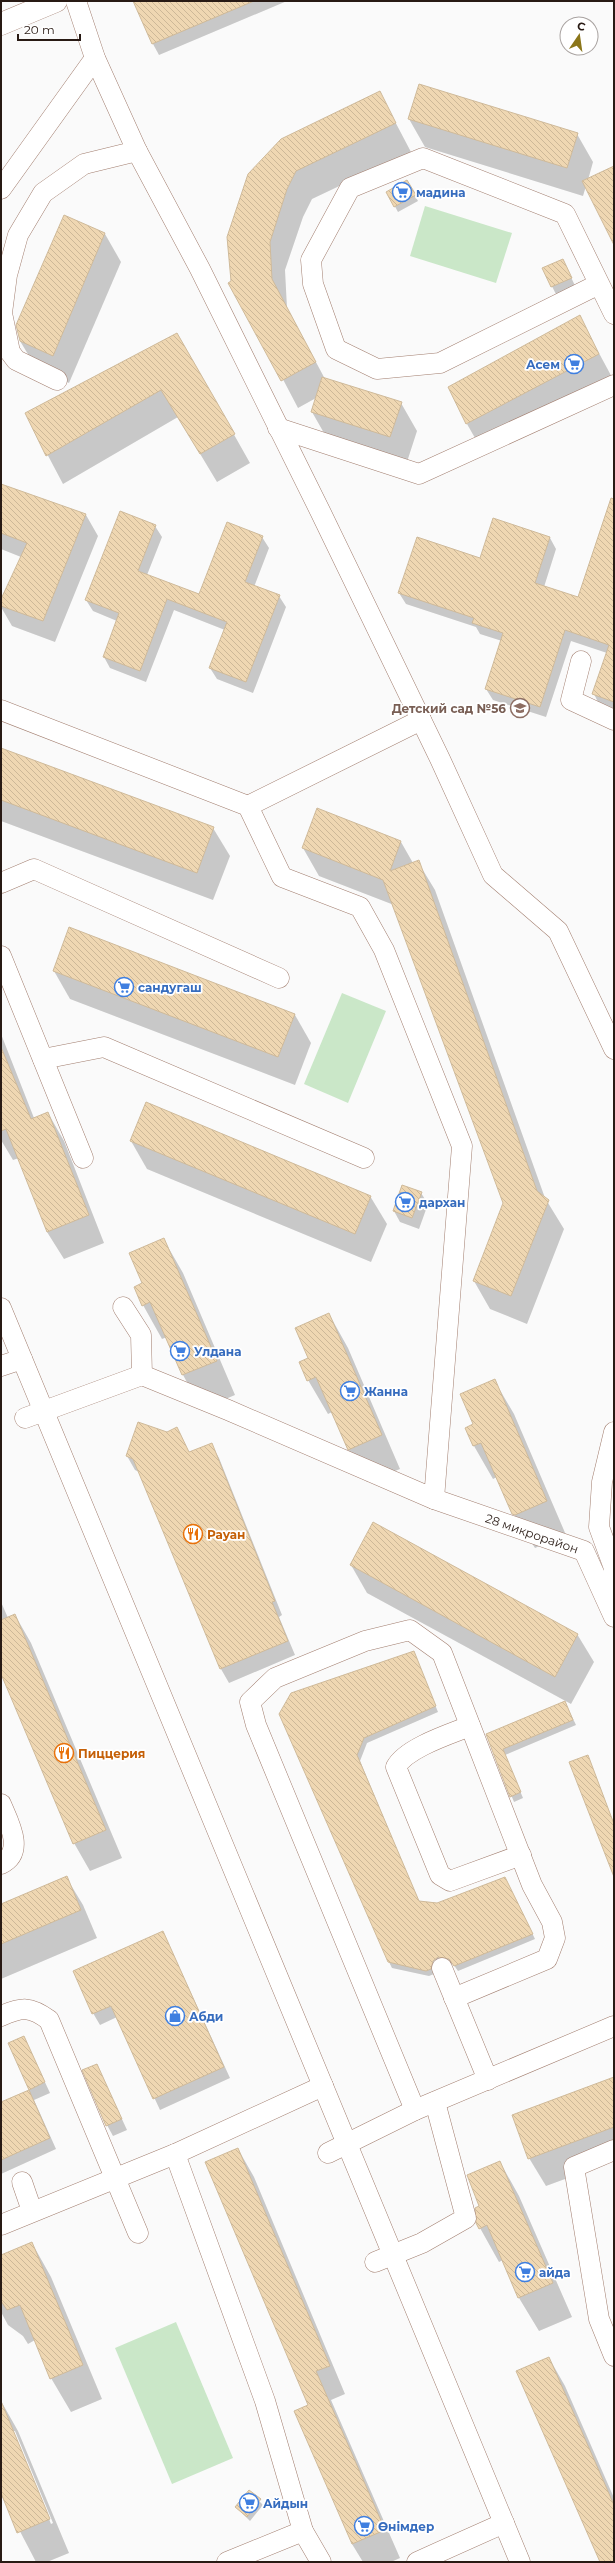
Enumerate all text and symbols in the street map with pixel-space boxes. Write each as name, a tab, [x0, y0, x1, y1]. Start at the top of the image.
scale bar	[18, 16, 80, 42]
north arrow	[559, 16, 599, 56]
text: С	[576, 19, 587, 34]
text: 20 m	[24, 22, 55, 37]
supermarket icon: мадина	[391, 181, 413, 203]
place label: мадина	[416, 185, 466, 200]
supermarket icon: Асем	[563, 353, 585, 375]
place label: Асем	[526, 357, 560, 372]
school or university icon: Детский сад №56	[509, 697, 531, 719]
place label: Детский сад №56	[392, 701, 506, 716]
supermarket icon: сандугаш	[113, 976, 135, 998]
place label: сандугаш	[138, 980, 202, 995]
supermarket icon: дархан	[394, 1191, 416, 1213]
place label: дархан	[419, 1195, 465, 1210]
supermarket icon: Улдана	[169, 1340, 191, 1362]
place label: Улдана	[194, 1344, 241, 1359]
supermarket icon: Жанна	[339, 1380, 361, 1402]
place label: Жанна	[364, 1384, 408, 1399]
street label: 28 микрорайон	[484, 1510, 581, 1556]
restaurant icon: Рауан	[182, 1523, 204, 1545]
place label: Рауан	[207, 1527, 245, 1542]
restaurant icon: Пиццерия	[53, 1742, 75, 1764]
place label: Пиццерия	[78, 1746, 145, 1761]
shop icon: Абди	[164, 2005, 186, 2027]
place label: Абди	[189, 2009, 223, 2024]
supermarket icon: айда	[514, 2261, 536, 2283]
place label: айда	[539, 2265, 570, 2280]
supermarket icon: Айдын	[238, 2492, 260, 2514]
place label: Айдын	[263, 2496, 308, 2511]
supermarket icon: Өнімдер	[353, 2515, 375, 2537]
place label: Өнімдер	[378, 2519, 434, 2534]

